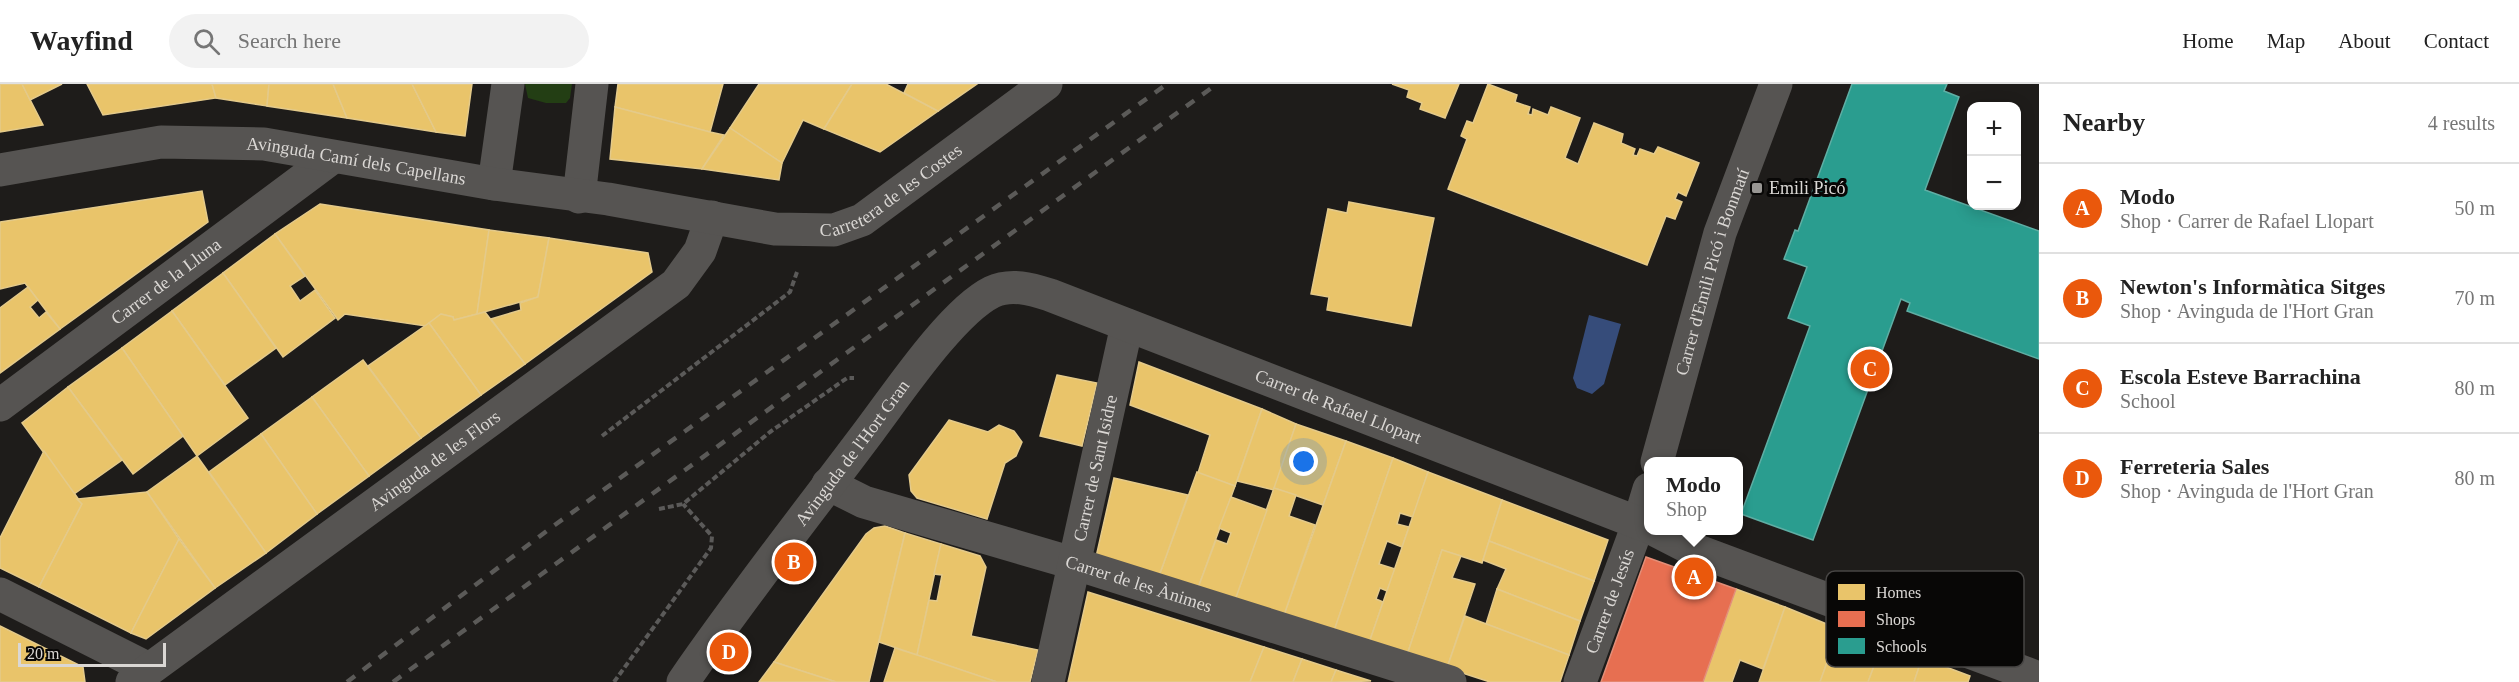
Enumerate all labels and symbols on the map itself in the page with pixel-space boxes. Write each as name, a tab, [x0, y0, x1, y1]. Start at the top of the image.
street label: Avinguda Camí dels Capellans	[246, 134, 467, 189]
street label: Carretera de les Costes	[819, 140, 966, 240]
street label: Carrer d'Emili Picó i Bonmatí	[1671, 166, 1753, 378]
place label: Emili Picó	[1769, 178, 1846, 198]
marker: Emili Picó	[1750, 181, 1764, 195]
street label: Carrer de la Lluna	[107, 234, 225, 329]
pin: C	[1850, 346, 1890, 392]
street label: Carrer de Rafael Llopart	[1252, 365, 1424, 448]
street label: Avinguda de l'Hort Gran	[791, 376, 913, 530]
street label: Carrer de Sant Isidre	[1069, 393, 1121, 543]
street label: Avinguda de les Flors	[365, 406, 504, 515]
your location	[1289, 447, 1318, 476]
pin: B	[774, 540, 814, 584]
street label: Carrer de Jesús	[1581, 546, 1638, 656]
street label: Carrer de les Ànimes	[1063, 551, 1215, 616]
pin: A	[1674, 554, 1714, 600]
legend	[1826, 571, 2024, 667]
text: Homes	[1876, 584, 1921, 601]
text: Shops	[1876, 611, 1915, 629]
pin: D	[710, 630, 748, 674]
text: Schools	[1876, 638, 1927, 655]
scale bar	[18, 640, 166, 668]

